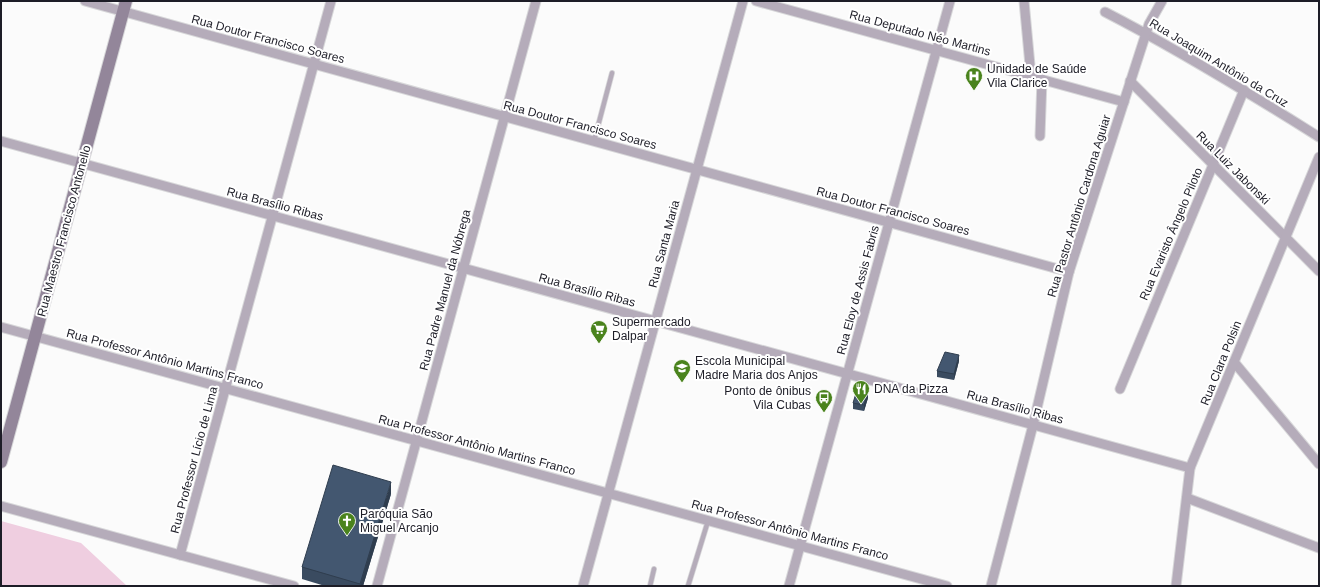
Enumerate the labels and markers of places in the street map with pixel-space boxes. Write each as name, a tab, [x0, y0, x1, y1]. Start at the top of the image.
place label: Unidade de Saúde Vila Clarice	[987, 62, 1087, 90]
hospital icon: Unidade de Saúde Vila Clarice	[964, 66, 984, 91]
place label: Supermercado Dalpar	[612, 315, 691, 343]
supermarket icon: Supermercado Dalpar	[589, 319, 609, 344]
place label: Escola Municipal Madre Maria dos Anjos	[695, 354, 818, 382]
school or university icon: Escola Municipal Madre Maria dos Anjos	[672, 358, 692, 383]
restaurant icon: DNA da Pizza	[851, 379, 871, 404]
place label: DNA da Pizza	[874, 382, 948, 396]
place label: Ponto de ônibus Vila Cubas	[724, 384, 811, 412]
bus stop icon: Ponto de ônibus Vila Cubas	[814, 388, 834, 413]
place label: Paróquia São Miguel Arcanjo	[360, 507, 439, 535]
church icon: Paróquia São Miguel Arcanjo	[337, 511, 357, 536]

